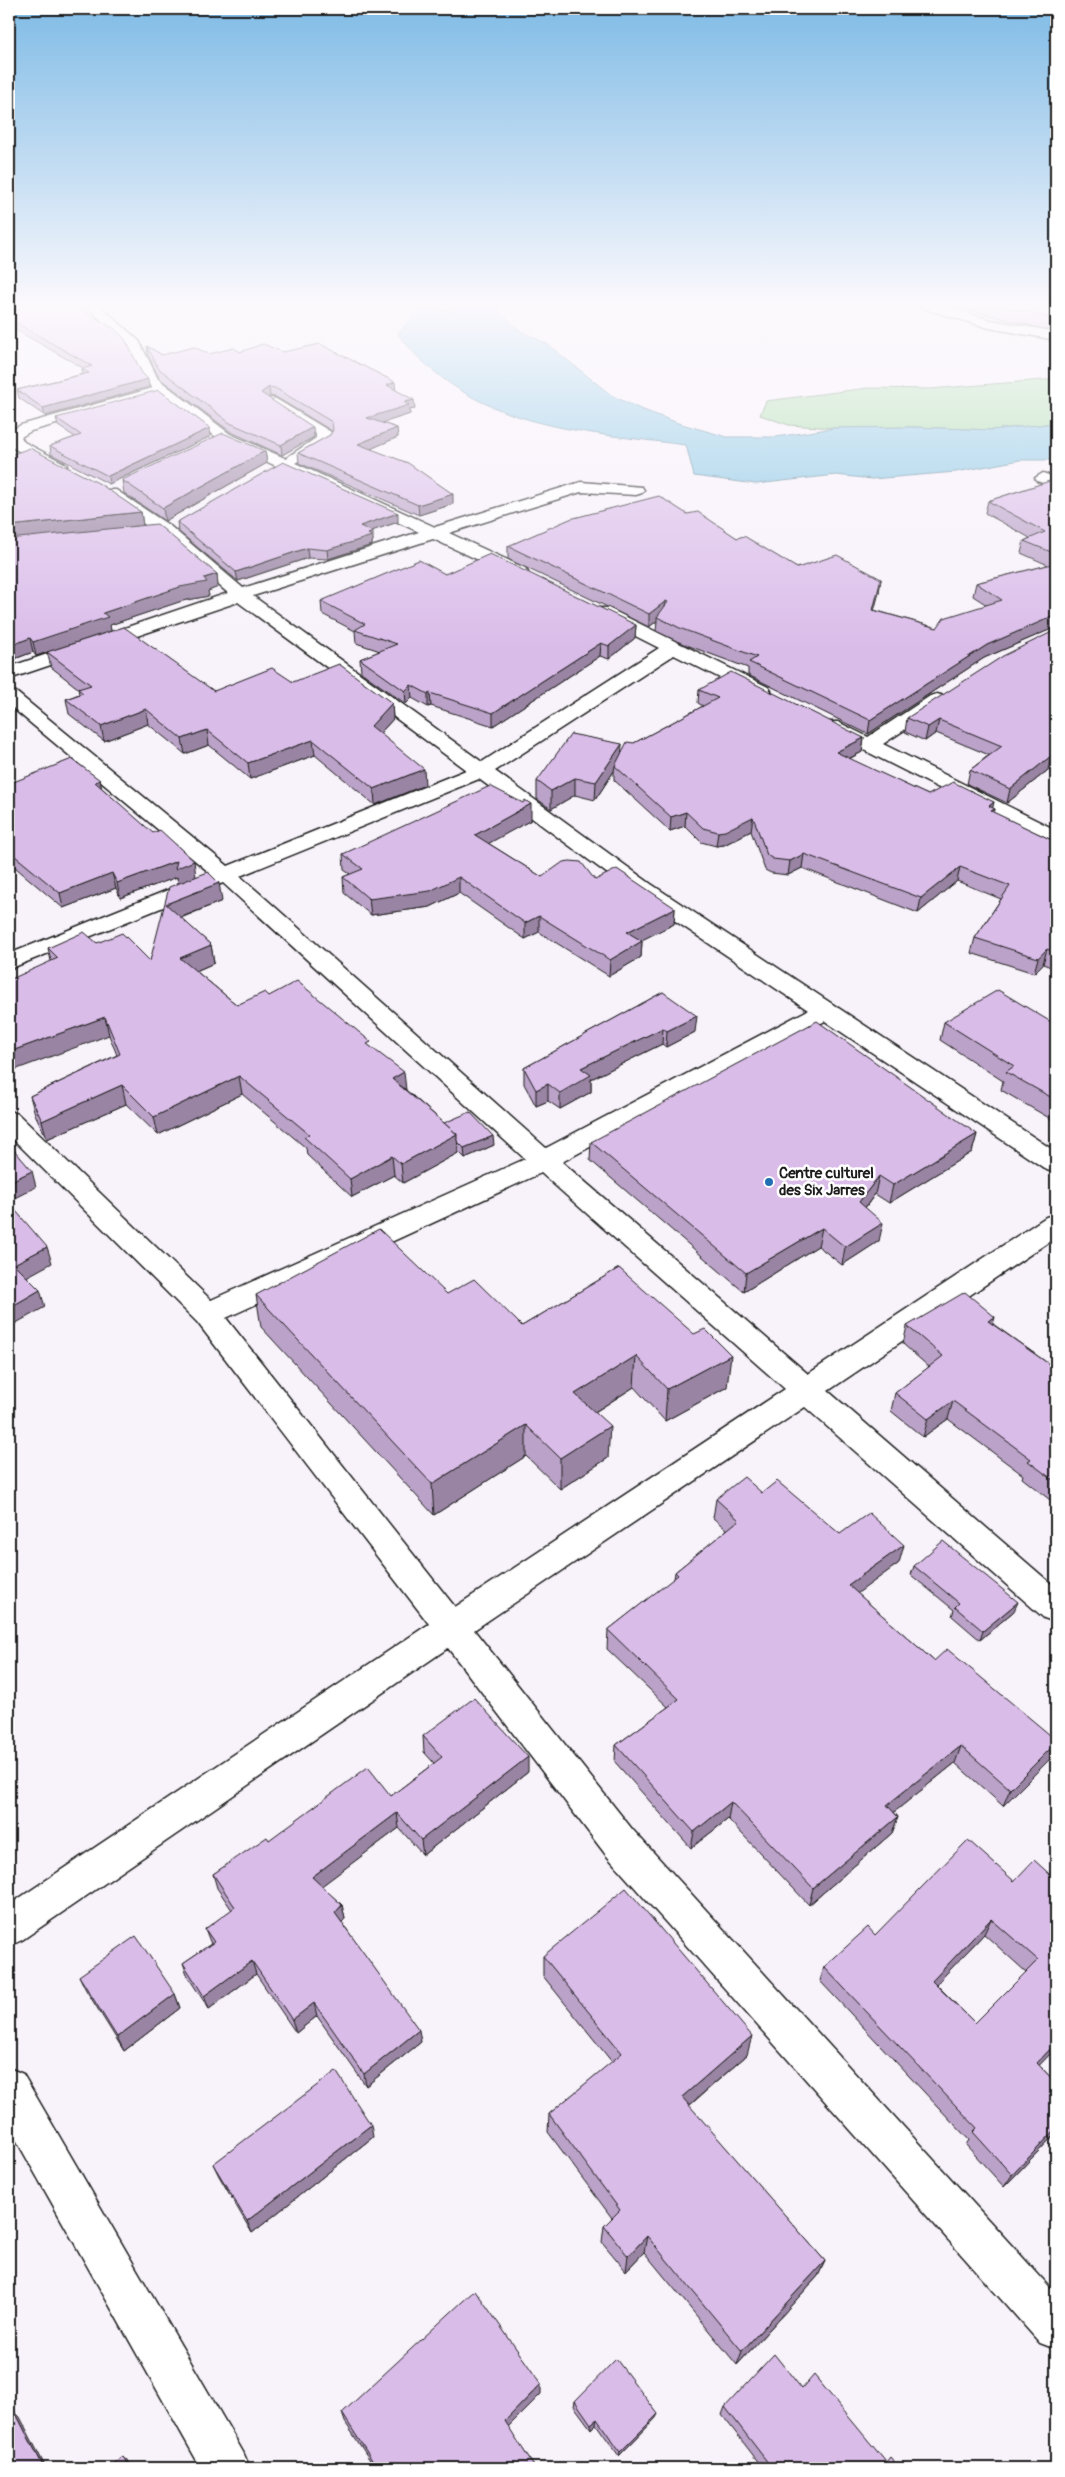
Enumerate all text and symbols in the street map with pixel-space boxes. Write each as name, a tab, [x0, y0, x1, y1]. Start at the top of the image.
place label: Centre culturel des Six Jarres	[779, 1164, 874, 1200]
marker: Centre culturel des Six Jarres	[763, 1176, 775, 1188]

